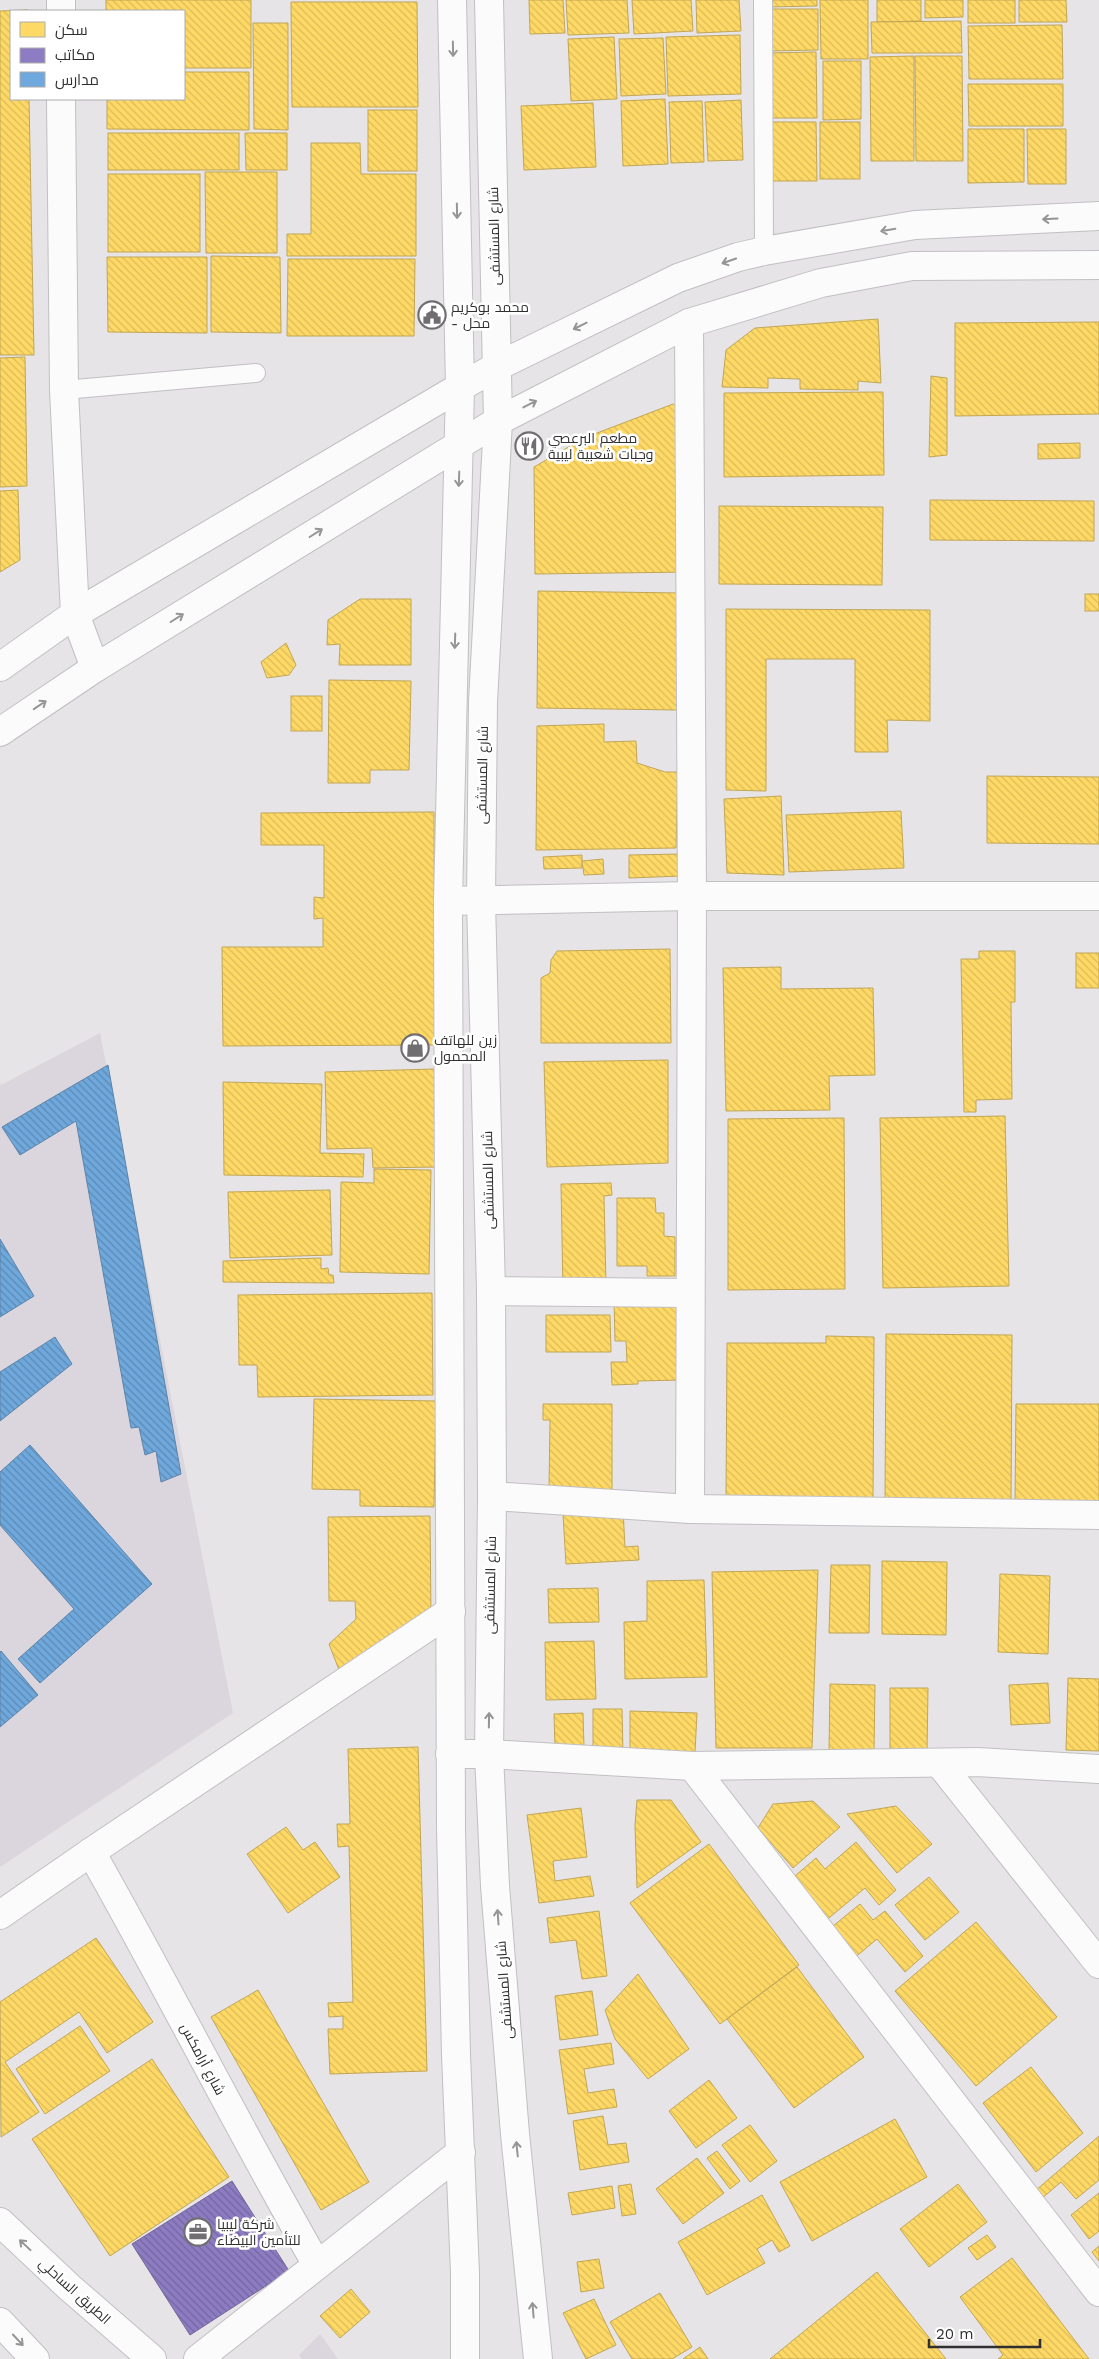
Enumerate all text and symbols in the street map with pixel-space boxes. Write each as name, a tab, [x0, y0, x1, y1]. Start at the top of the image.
legend	[10, 10, 185, 100]
text: سكن	[55, 21, 88, 40]
one-way arrow	[448, 40, 458, 56]
text: مكاتب	[55, 46, 95, 64]
text: مدارس	[55, 71, 99, 90]
street label: شارع المستشفى	[485, 187, 504, 285]
one-way arrow	[452, 203, 461, 219]
one-way arrow	[1043, 214, 1059, 223]
one-way arrow	[881, 225, 897, 235]
one-way arrow	[721, 256, 737, 266]
place label: محمد بوكريم - محل	[451, 299, 529, 331]
public building icon: محمد بوكريم - محل	[417, 300, 447, 330]
one-way arrow	[573, 321, 588, 331]
one-way arrow	[522, 399, 537, 408]
place label: مطعم البرعصي وجبات شعبية ليبية	[548, 430, 653, 462]
restaurant icon: مطعم البرعصي وجبات شعبية ليبية	[514, 431, 544, 461]
one-way arrow	[454, 470, 464, 486]
one-way arrow	[308, 527, 322, 537]
one-way arrow	[170, 612, 184, 622]
one-way arrow	[450, 632, 460, 649]
one-way arrow	[33, 700, 47, 710]
street label: شارع المستشفى	[473, 726, 492, 824]
place label: زين للهاتف المحمول	[434, 1032, 497, 1065]
shop icon: زين للهاتف المحمول	[400, 1033, 430, 1063]
street label: شارع المستشفى	[479, 1131, 498, 1229]
street label: شارع المستشفى	[481, 1536, 500, 1634]
one-way arrow	[484, 1712, 494, 1728]
one-way arrow	[493, 1909, 503, 1925]
street label: شارع المستشفى	[493, 1940, 516, 2040]
street label: شارع أرامكس	[177, 2020, 229, 2098]
one-way arrow	[512, 2141, 522, 2157]
place label: شركة ليبيا للتأمين البيضاء	[217, 2216, 301, 2248]
office icon: شركة ليبيا للتأمين البيضاء	[183, 2217, 213, 2247]
one-way arrow	[18, 2239, 31, 2251]
street label: الطريق الساحلي	[33, 2255, 114, 2330]
one-way arrow	[528, 2303, 538, 2319]
scale bar	[929, 2316, 1040, 2348]
text: 20 m	[936, 2325, 974, 2343]
one-way arrow	[12, 2334, 24, 2347]

